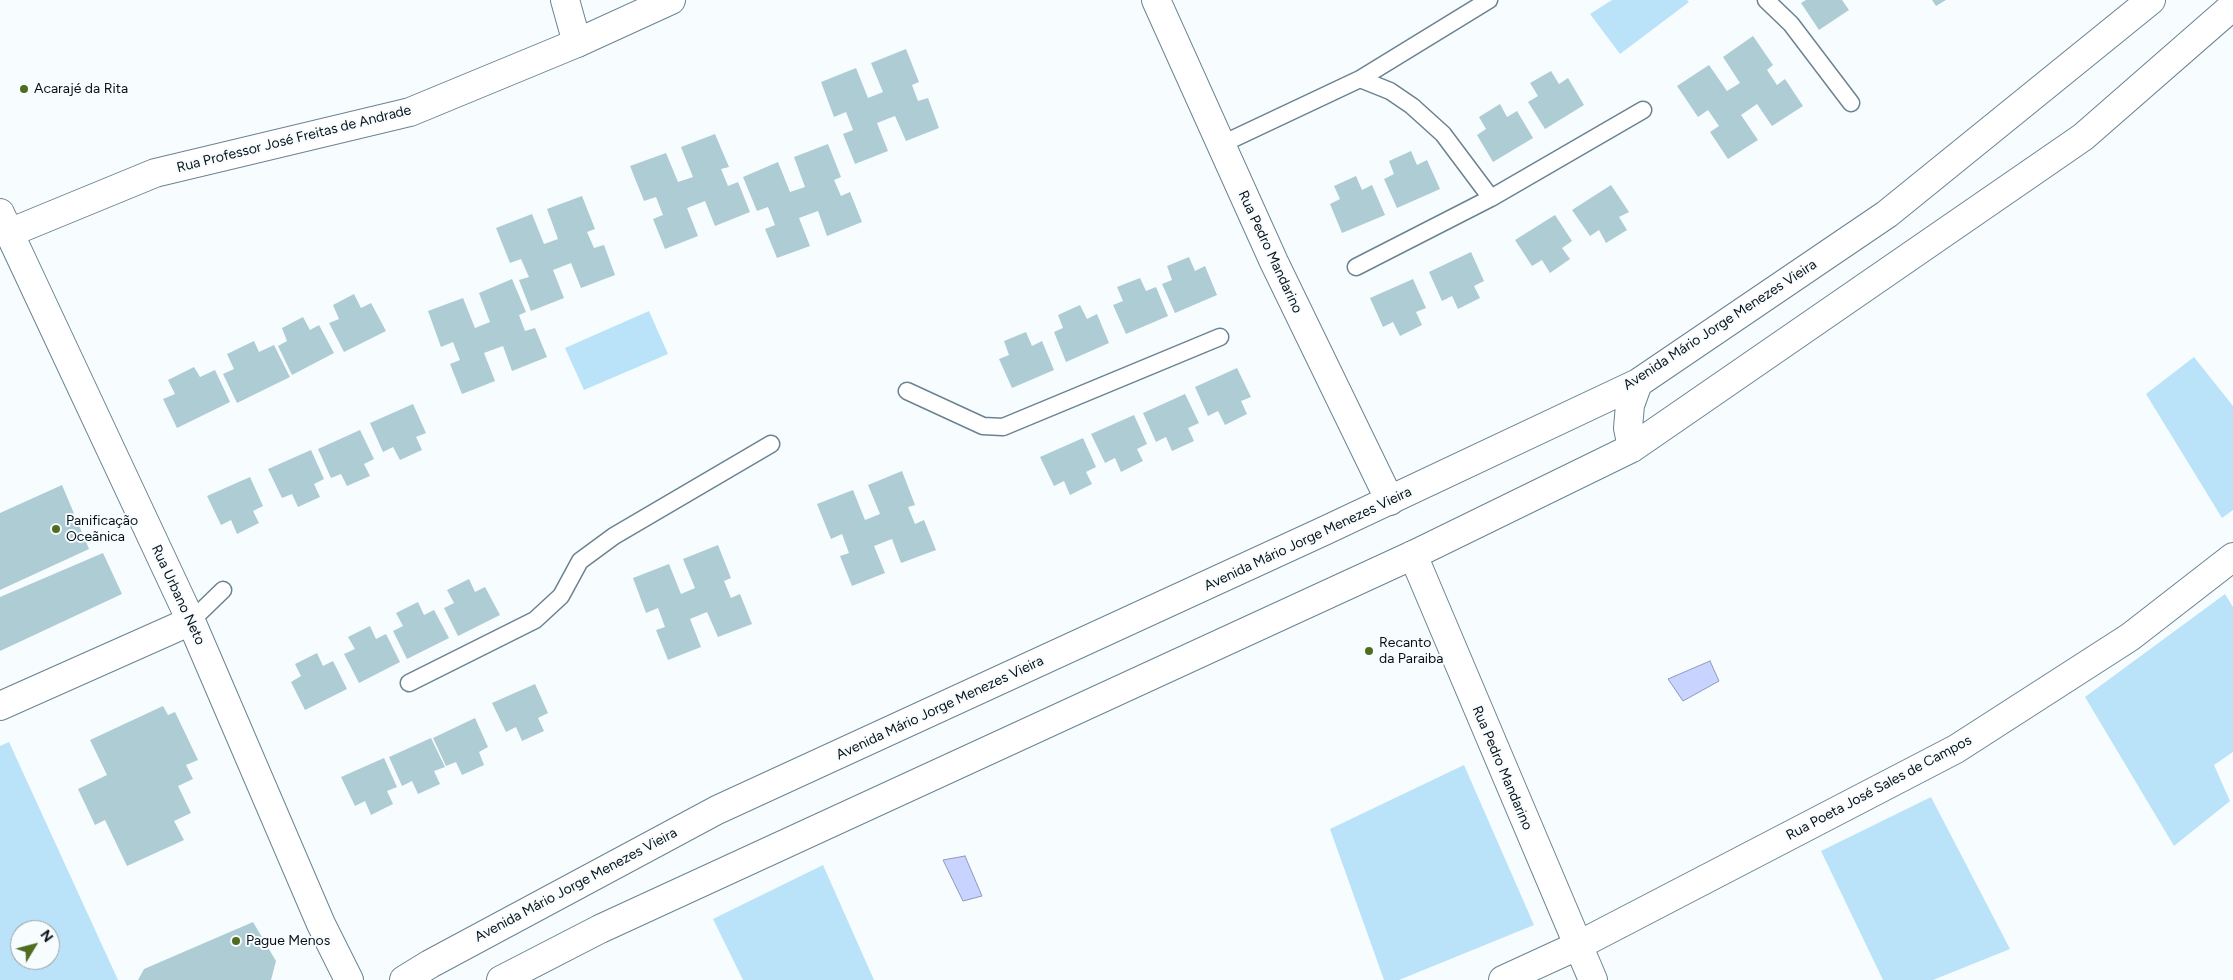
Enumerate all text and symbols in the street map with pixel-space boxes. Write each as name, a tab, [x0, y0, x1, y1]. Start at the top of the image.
place label: Acarajé da Rita	[34, 81, 128, 97]
marker: Acarajé da Rita	[18, 83, 30, 95]
street label: Rua Professor José Freitas de Andrade	[175, 102, 413, 176]
street label: Rua Pedro Mandarino	[1234, 188, 1306, 316]
street label: Avenida Mário Jorge Menezes Vieira	[1620, 256, 1820, 394]
street label: Avenida Mário Jorge Menezes Vieira	[1202, 483, 1414, 595]
place label: Panificação Oceãnica	[66, 513, 138, 546]
marker: Panificação Oceãnica	[50, 523, 62, 535]
street label: Rua Urbano Neto	[147, 542, 209, 648]
place label: Recanto da Paraiba	[1379, 635, 1443, 668]
marker: Recanto da Paraiba	[1363, 645, 1375, 657]
street label: Avenida Mário Jorge Menezes Vieira	[834, 652, 1046, 764]
street label: Rua Pedro Mandarino	[1468, 703, 1536, 833]
street label: Rua Poeta José Sales de Campos	[1783, 732, 1975, 844]
street label: Avenida Mário Jorge Menezes Vieira	[472, 824, 680, 946]
north arrow	[10, 920, 60, 970]
text: N	[37, 927, 57, 946]
place label: Pague Menos	[246, 933, 330, 949]
marker: Pague Menos	[230, 935, 242, 947]

